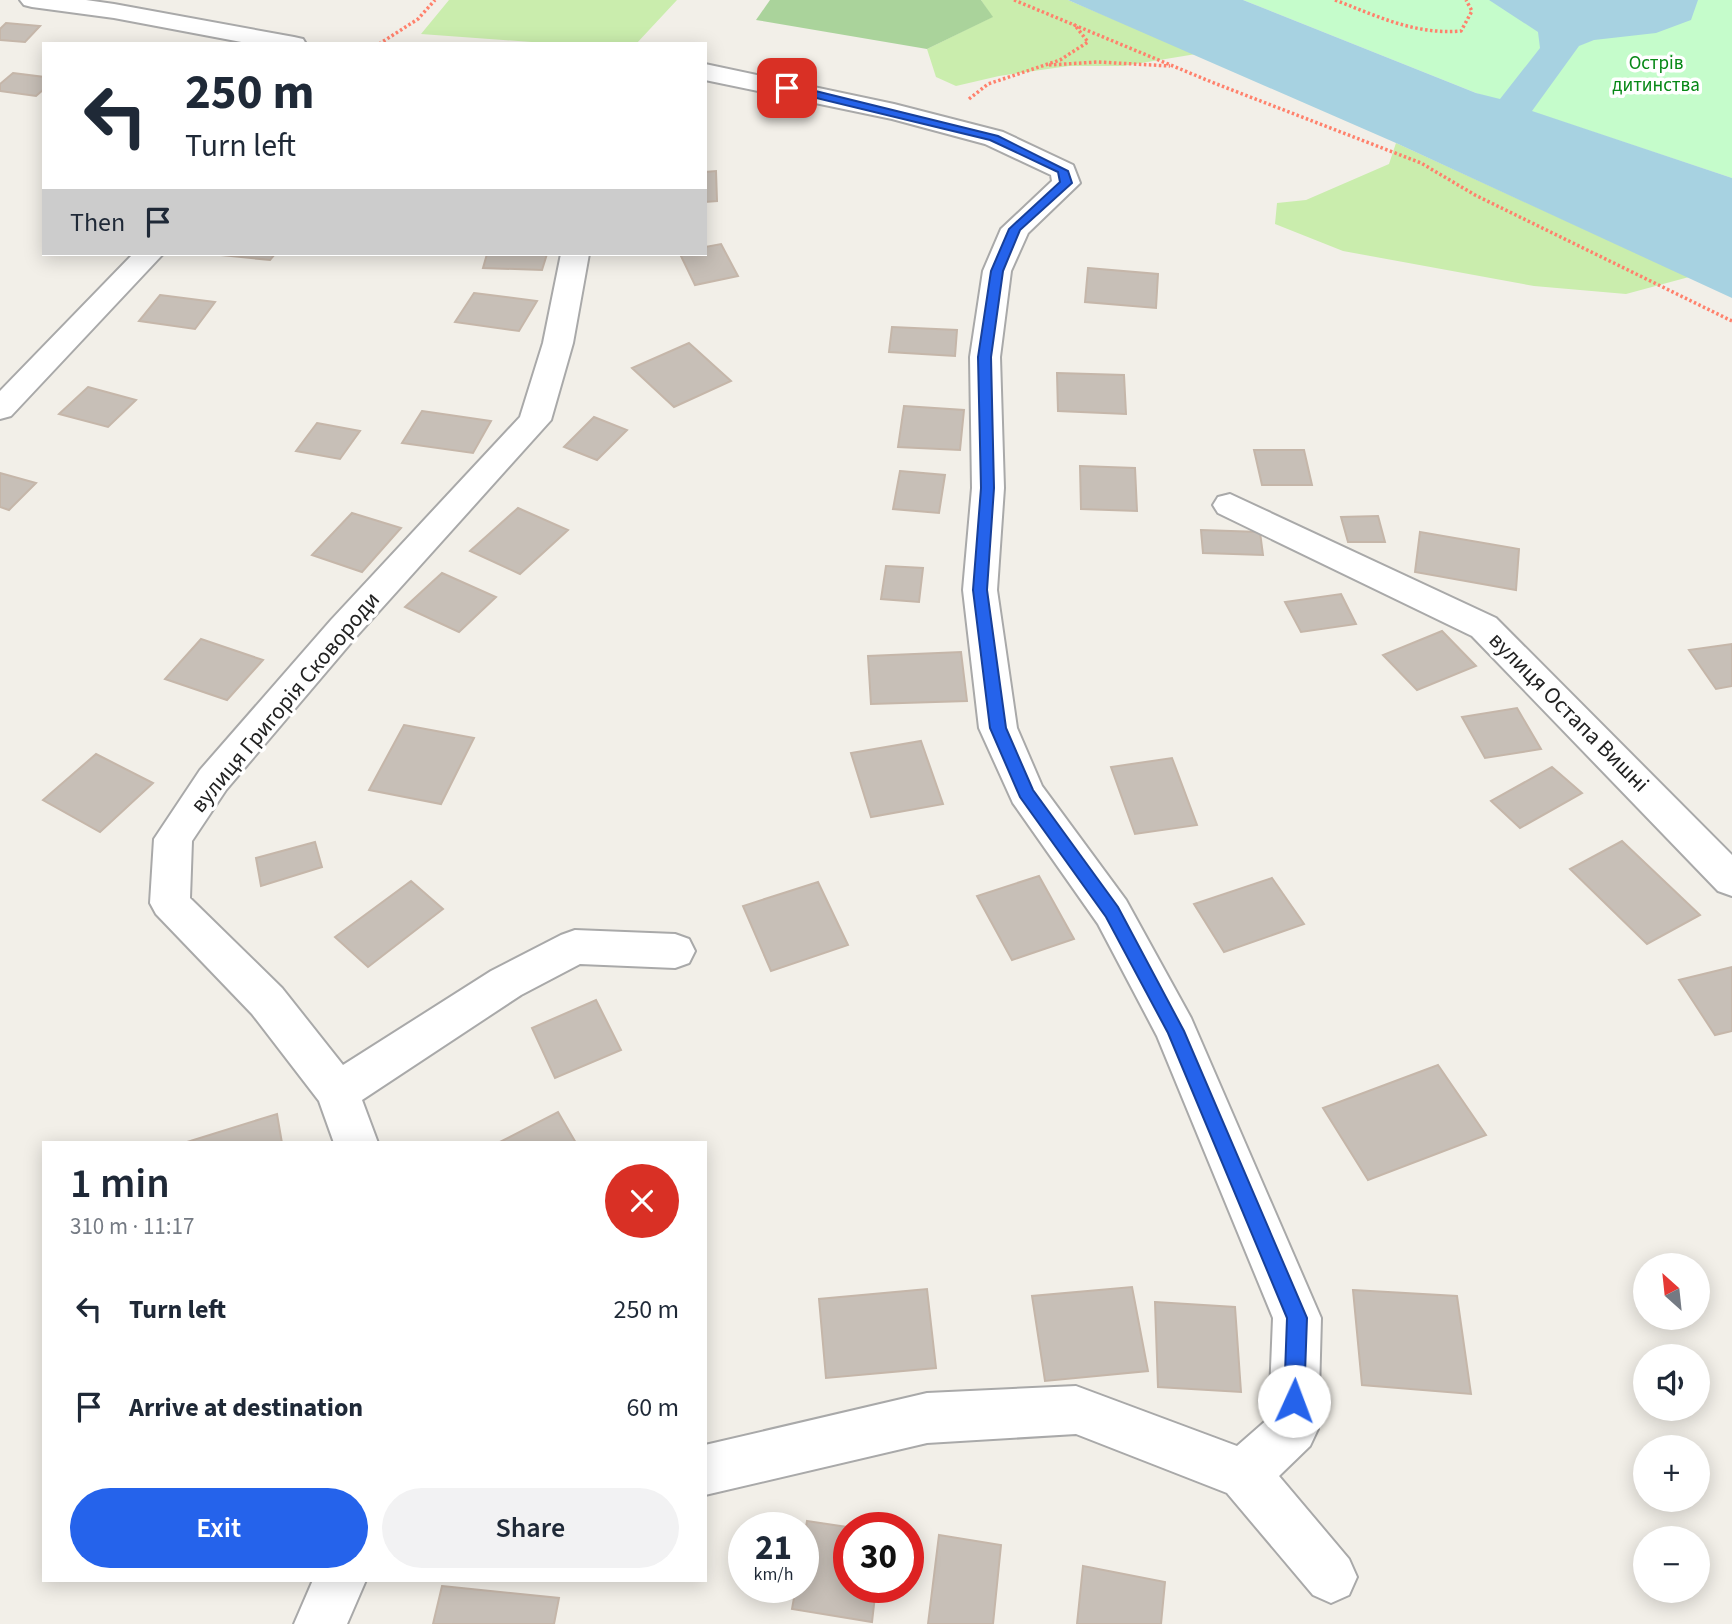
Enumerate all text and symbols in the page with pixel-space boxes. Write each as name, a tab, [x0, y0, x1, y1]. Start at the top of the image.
park label: Острів дитинства	[1612, 50, 1700, 99]
text: 250 m	[185, 58, 314, 128]
pin	[757, 58, 817, 118]
icon: arrive	[768, 69, 806, 107]
icon: left	[70, 70, 161, 161]
text: Turn left	[185, 123, 296, 169]
icon: arrive	[139, 203, 177, 241]
text: Then	[70, 204, 125, 241]
street label: вулиця Григорія Сковороди	[183, 584, 387, 820]
street label: вулиця Остапа Вишні	[1481, 624, 1657, 800]
text: 1 min	[70, 1154, 170, 1214]
button: close	[605, 1164, 679, 1238]
text: 310 m · 11:17	[70, 1210, 194, 1243]
north arrow	[1633, 1253, 1710, 1330]
map controls	[1633, 1253, 1710, 1603]
icon: left	[70, 1290, 108, 1328]
text: Turn left	[129, 1291, 226, 1328]
text: 250 m	[613, 1291, 679, 1328]
button: sound	[1633, 1344, 1710, 1421]
position arrow	[1257, 1364, 1331, 1438]
icon: arrive	[70, 1388, 108, 1426]
text: Arrive at destination	[129, 1389, 363, 1426]
text: 60 m	[626, 1389, 679, 1426]
button: +	[1633, 1435, 1710, 1512]
button: Exit	[70, 1488, 368, 1568]
button: Share	[382, 1488, 679, 1568]
speed limit sign: 30	[833, 1512, 924, 1603]
text: 21	[755, 1523, 792, 1573]
button: −	[1633, 1526, 1710, 1603]
text: km/h	[754, 1562, 793, 1587]

